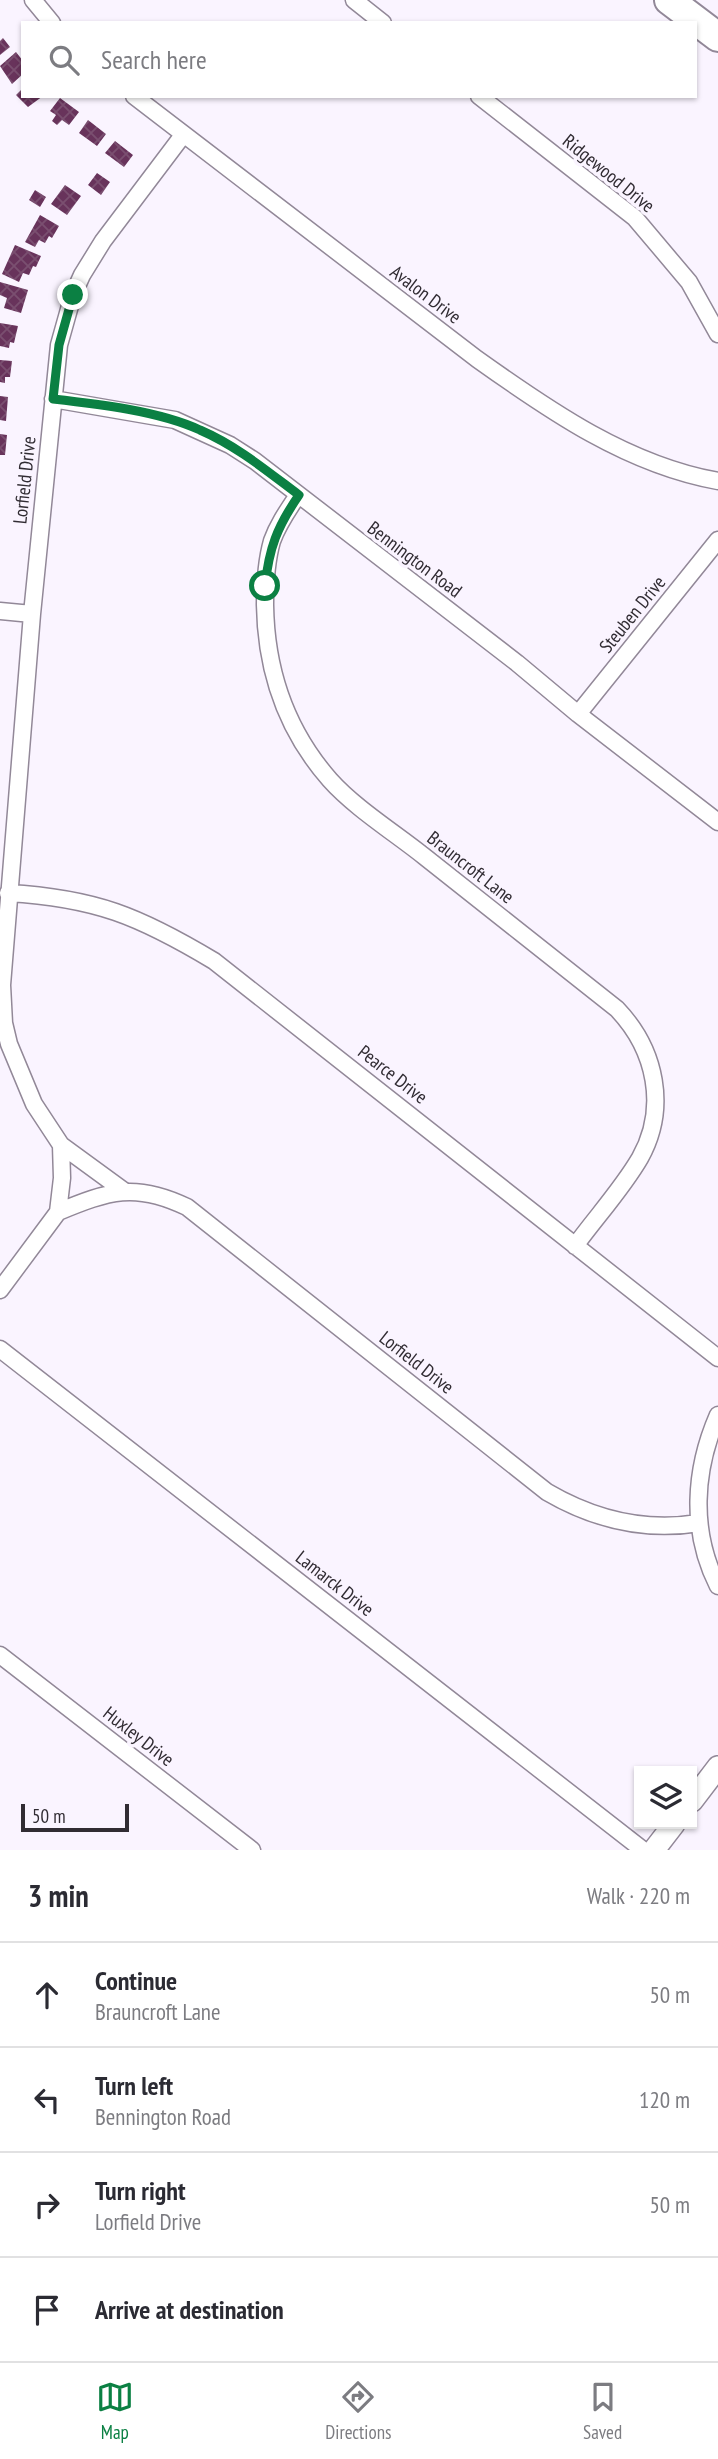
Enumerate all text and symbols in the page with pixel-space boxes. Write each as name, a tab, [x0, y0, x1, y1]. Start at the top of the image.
search box	[21, 21, 697, 98]
icon: search	[45, 41, 83, 79]
text: Search here	[101, 43, 207, 76]
street label: Ridgewood Drive	[558, 129, 660, 218]
street label: Avalon Drive	[386, 259, 466, 329]
route end	[57, 279, 88, 310]
street label: Lorfield Drive	[7, 435, 41, 525]
street label: Bennington Road	[363, 516, 467, 602]
route start	[249, 570, 280, 601]
street label: Steuben Drive	[594, 570, 670, 657]
street label: Brauncroft Lane	[423, 826, 519, 908]
street label: Pearce Drive	[353, 1039, 433, 1109]
street label: Lorfield Drive	[375, 1326, 459, 1399]
street label: Lamarck Drive	[291, 1545, 379, 1621]
street label: Huxley Drive	[99, 1701, 179, 1771]
map controls	[634, 1766, 697, 1829]
button: layers	[634, 1766, 697, 1829]
scale bar	[21, 1801, 130, 1833]
text: 50 m	[32, 1804, 66, 1828]
text: 3 min	[28, 1876, 89, 1915]
text: Walk · 220 m	[587, 1881, 690, 1910]
text: Continue	[95, 1964, 177, 1997]
icon: ahead	[28, 1976, 66, 2014]
text: 50 m	[649, 1980, 690, 2009]
text: Brauncroft Lane	[95, 1997, 220, 2026]
text: Turn left	[95, 2069, 173, 2102]
icon: left	[28, 2081, 66, 2119]
text: 120 m	[639, 2085, 690, 2114]
text: Bennington Road	[95, 2102, 231, 2131]
text: Turn right	[95, 2174, 186, 2207]
icon: right	[28, 2186, 66, 2224]
text: 50 m	[649, 2190, 690, 2219]
text: Lorfield Drive	[95, 2207, 201, 2236]
icon: arrive	[28, 2291, 66, 2329]
text: Arrive at destination	[95, 2293, 284, 2326]
tab: Map	[96, 2378, 134, 2444]
tab: Directions	[325, 2378, 391, 2444]
tab: Saved	[583, 2378, 622, 2444]

